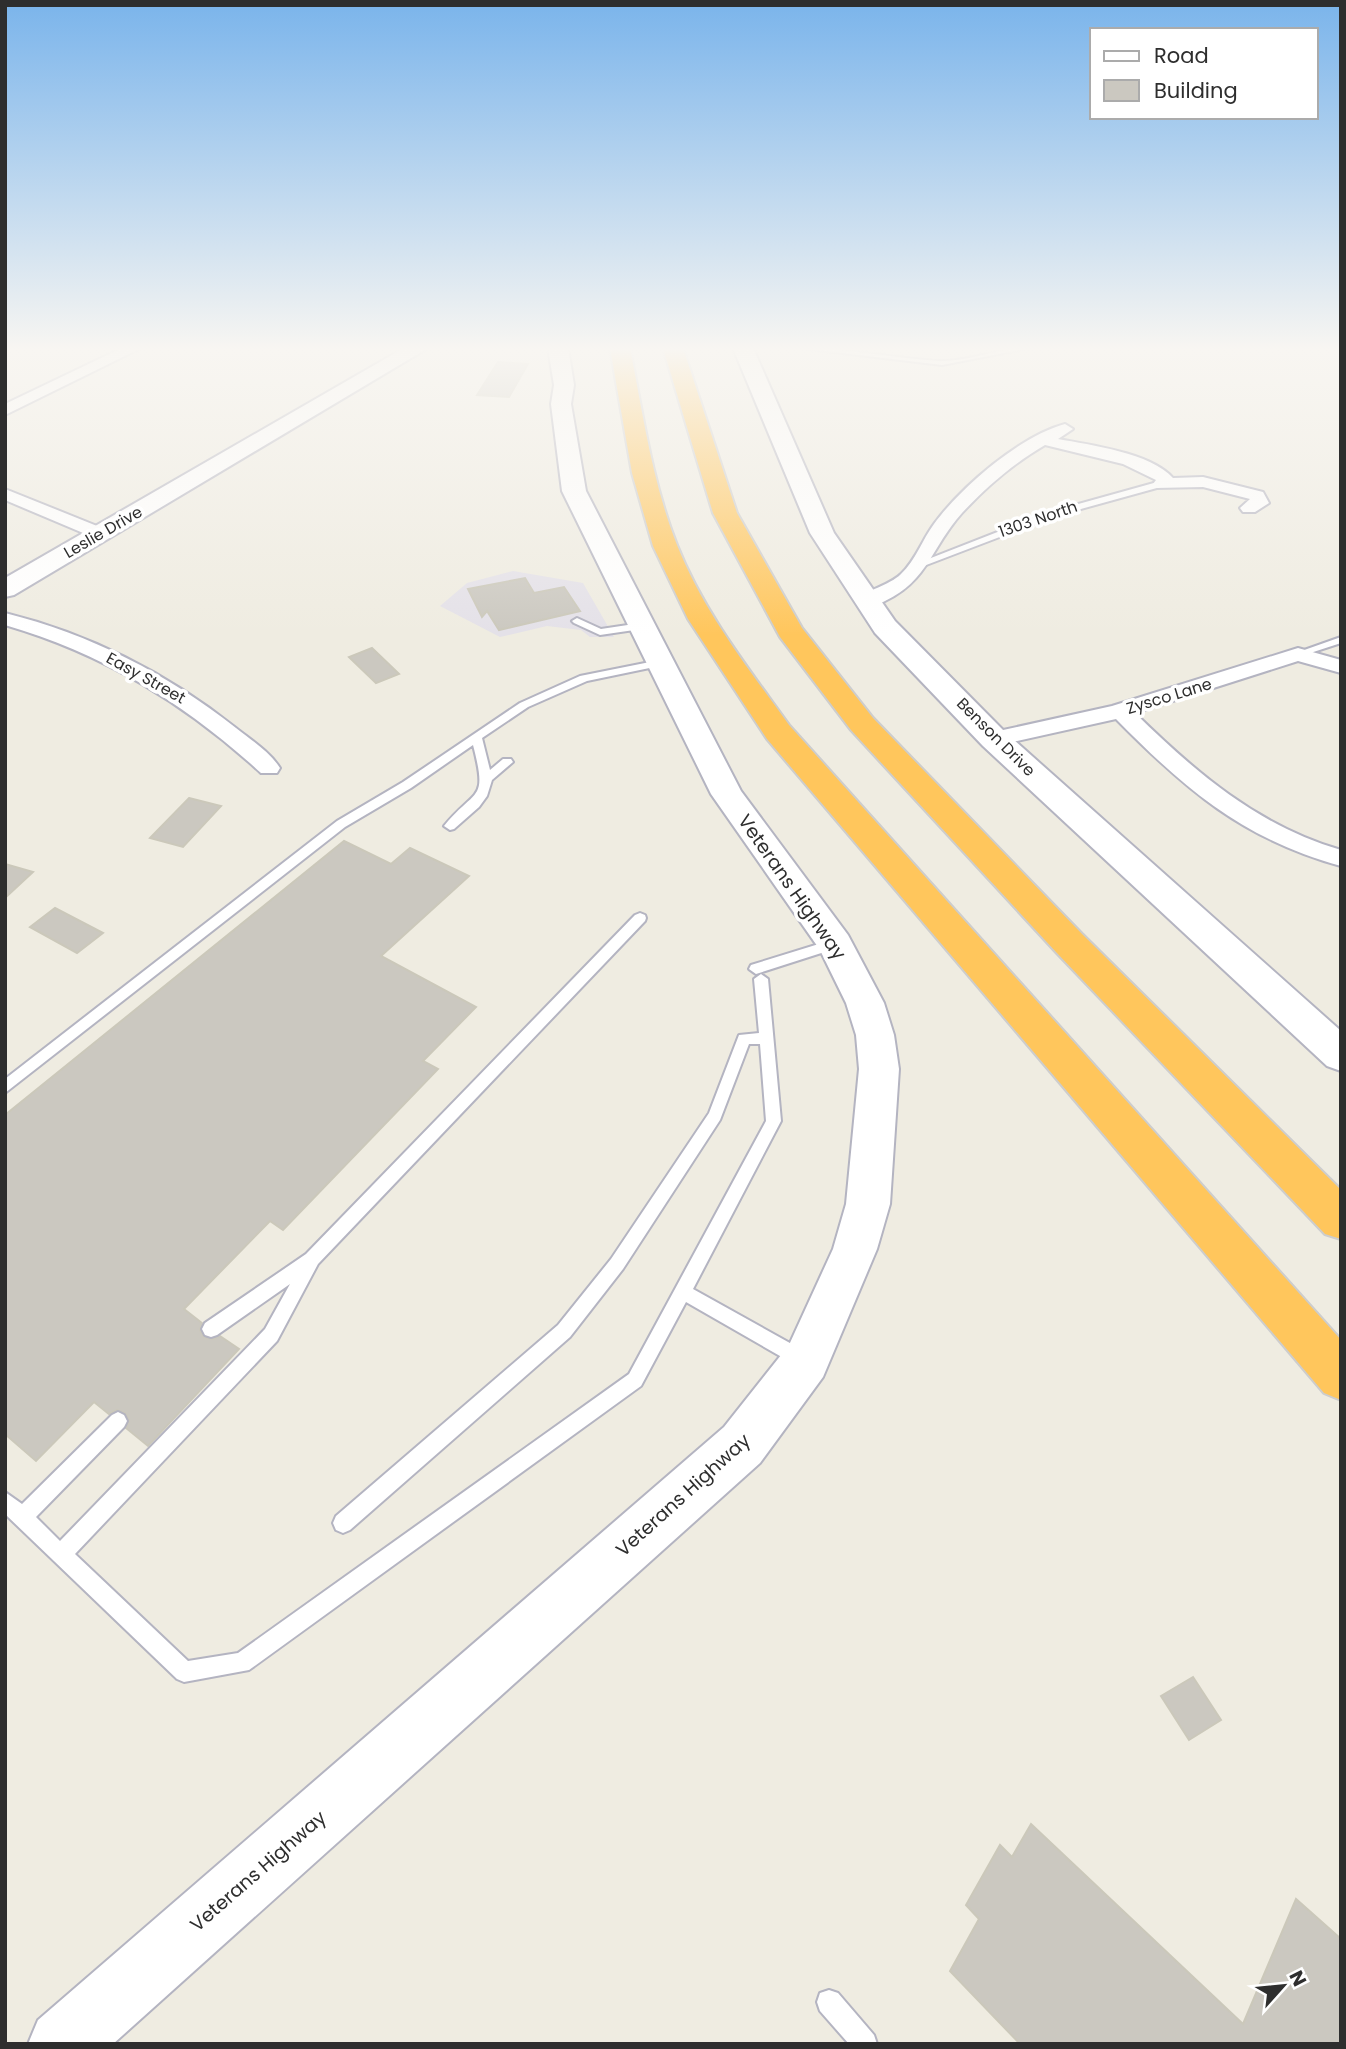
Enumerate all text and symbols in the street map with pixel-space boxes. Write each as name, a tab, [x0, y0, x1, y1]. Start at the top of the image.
legend	[1090, 28, 1318, 119]
text: Road	[1154, 41, 1209, 70]
text: Building	[1154, 76, 1238, 105]
street label: 1303 North	[996, 495, 1080, 543]
street label: Leslie Drive	[59, 500, 147, 564]
street label: Easy Street	[102, 647, 190, 709]
street label: Zysco Lane	[1123, 672, 1215, 720]
street label: Benson Drive	[951, 692, 1041, 782]
street label: Veterans Highway	[732, 809, 853, 966]
street label: Veterans Highway	[610, 1427, 756, 1563]
street label: Veterans Highway	[184, 1804, 332, 1938]
north arrow	[1248, 1951, 1318, 2021]
text: N	[1282, 1966, 1313, 1991]

